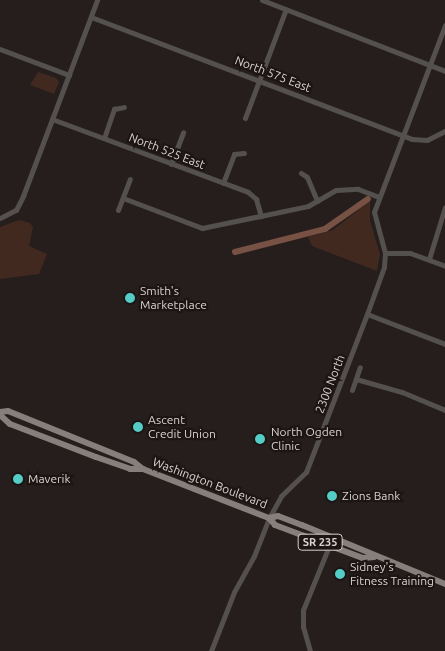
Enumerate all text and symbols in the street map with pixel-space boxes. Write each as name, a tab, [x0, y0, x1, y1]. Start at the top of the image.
street label: North 575 East	[233, 53, 313, 95]
street label: North 525 East	[127, 130, 207, 172]
place label: Smith's Marketplace	[140, 284, 207, 312]
marker: Smith's Marketplace	[124, 292, 136, 304]
street label: 2300 North	[312, 353, 348, 415]
place label: Ascent Credit Union	[148, 413, 216, 441]
marker: Ascent Credit Union	[132, 421, 144, 433]
place label: North Ogden Clinic	[271, 425, 342, 453]
marker: North Ogden Clinic	[253, 432, 267, 446]
street label: Washington Boulevard	[151, 454, 269, 512]
place label: Maverik	[28, 472, 71, 486]
marker: Maverik	[12, 473, 24, 485]
place label: Zions Bank	[342, 489, 400, 503]
marker: Zions Bank	[326, 490, 338, 502]
road number: SR 235	[298, 534, 342, 550]
place label: Sidney's Fitness Training	[350, 560, 434, 588]
marker: Sidney's Fitness Training	[334, 568, 346, 580]

